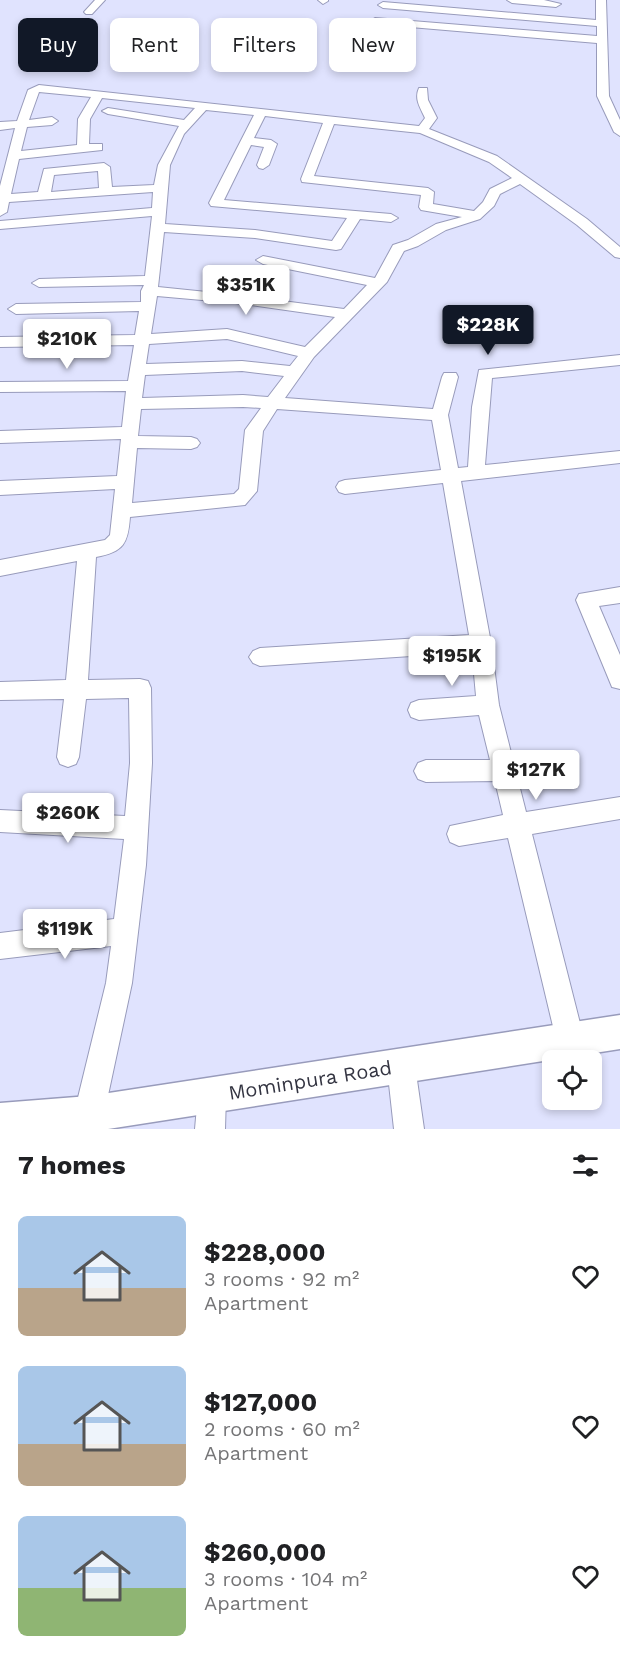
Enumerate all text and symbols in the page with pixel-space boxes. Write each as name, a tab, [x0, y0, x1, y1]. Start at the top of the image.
chip: Buy	[18, 18, 98, 72]
chip: Rent	[110, 18, 199, 72]
chip: Filters	[211, 18, 317, 72]
chip: New	[329, 18, 416, 72]
pin: $351K	[204, 265, 288, 316]
text: $351K	[217, 272, 275, 296]
pin: $228K	[446, 305, 530, 356]
text: $228K	[456, 312, 520, 336]
pin: $210K	[25, 319, 109, 370]
text: $210K	[37, 326, 97, 350]
pin: $195K	[410, 636, 494, 687]
text: $195K	[422, 643, 482, 667]
pin: $127K	[494, 750, 578, 801]
text: $127K	[506, 757, 566, 781]
pin: $260K	[26, 793, 110, 844]
text: $260K	[36, 800, 100, 824]
pin: $119K	[23, 909, 107, 960]
text: $119K	[37, 916, 93, 940]
map controls	[542, 1050, 602, 1110]
button: locate	[542, 1050, 602, 1110]
street label: Mominpura Road	[227, 1055, 393, 1105]
icon: filters	[569, 1149, 602, 1182]
text: 7 homes	[18, 1150, 126, 1180]
text: $228,000	[204, 1237, 325, 1267]
icon: home	[66, 1240, 138, 1312]
icon: heart	[569, 1260, 602, 1293]
text: 3 rooms · 92 m²	[204, 1267, 359, 1291]
text: Apartment	[204, 1291, 308, 1315]
text: $127,000	[204, 1387, 317, 1417]
icon: home	[66, 1390, 138, 1462]
icon: heart	[569, 1410, 602, 1443]
text: 2 rooms · 60 m²	[204, 1417, 360, 1441]
text: Apartment	[204, 1441, 308, 1465]
text: $260,000	[204, 1537, 326, 1567]
icon: home	[66, 1540, 138, 1612]
icon: heart	[569, 1560, 602, 1593]
text: 3 rooms · 104 m²	[204, 1567, 367, 1591]
text: Apartment	[204, 1591, 308, 1615]

